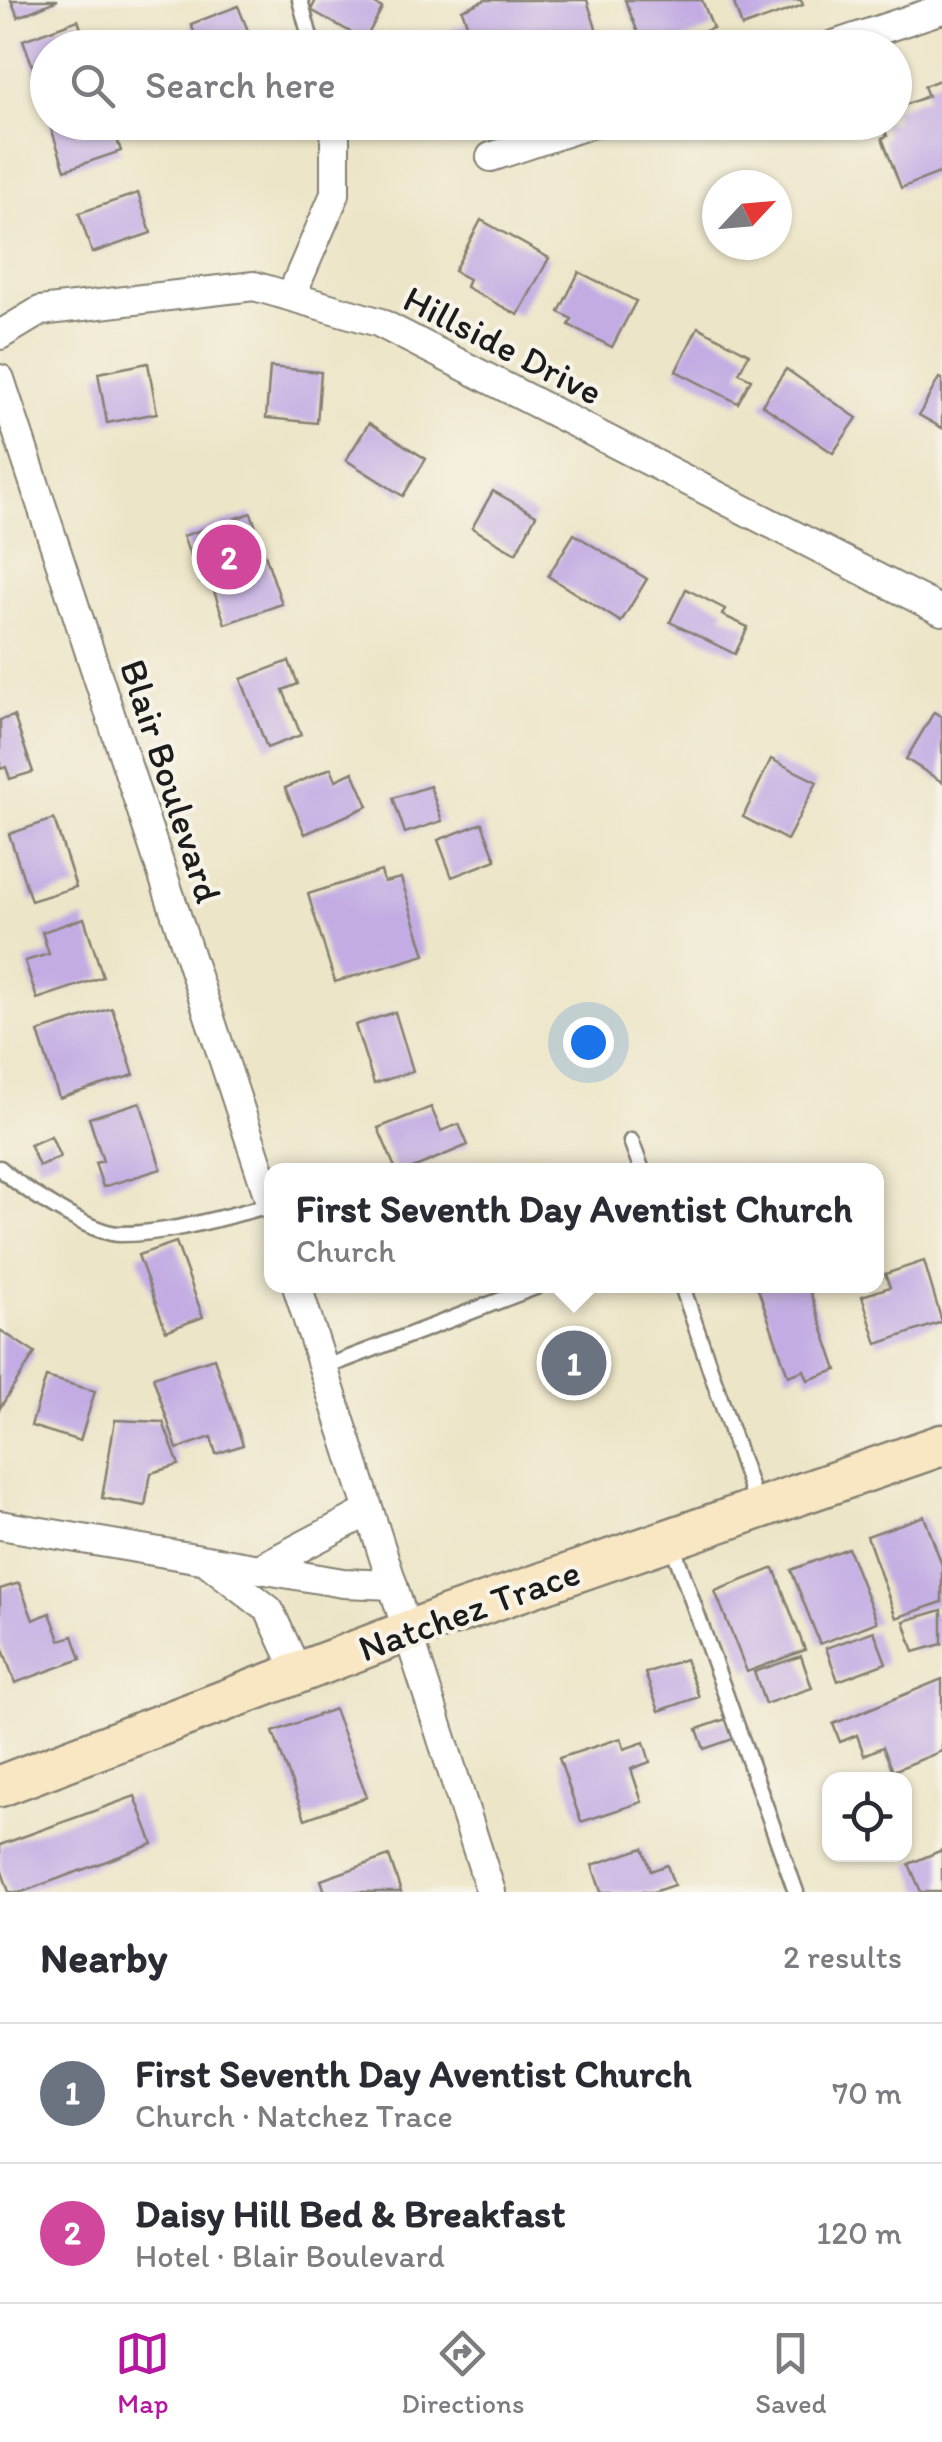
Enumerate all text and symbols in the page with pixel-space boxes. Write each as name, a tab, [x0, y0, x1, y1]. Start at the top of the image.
search box	[30, 30, 912, 140]
icon: search	[65, 58, 120, 113]
text: Search here	[145, 62, 336, 108]
north arrow	[702, 170, 792, 260]
street label: Hillside Drive	[396, 275, 610, 415]
pin: 2	[196, 520, 262, 594]
street label: Blair Boulevard	[110, 654, 232, 909]
your location	[563, 1017, 614, 1068]
popup	[264, 1163, 884, 1293]
text: First Seventh Day Aventist Church	[296, 1186, 852, 1232]
text: Church	[296, 1232, 395, 1270]
pin: 1	[542, 1326, 606, 1400]
street label: Natchez Trace	[352, 1549, 586, 1671]
map controls	[822, 1772, 912, 1862]
button: locate	[822, 1772, 912, 1862]
text: Nearby	[40, 1932, 167, 1983]
text: 2 results	[783, 1938, 902, 1976]
text: First Seventh Day Aventist Church	[135, 2051, 692, 2097]
text: 1	[65, 2074, 80, 2112]
text: 70 m	[832, 2074, 902, 2112]
text: Church · Natchez Trace	[135, 2097, 453, 2135]
text: Daisy Hill Bed & Breakfast	[135, 2191, 566, 2237]
text: 2	[64, 2214, 81, 2252]
text: 120 m	[816, 2214, 902, 2252]
text: Hotel · Blair Boulevard	[135, 2237, 445, 2275]
tab: Map	[115, 2326, 170, 2420]
tab: Directions	[401, 2326, 524, 2420]
tab: Saved	[755, 2326, 827, 2420]

